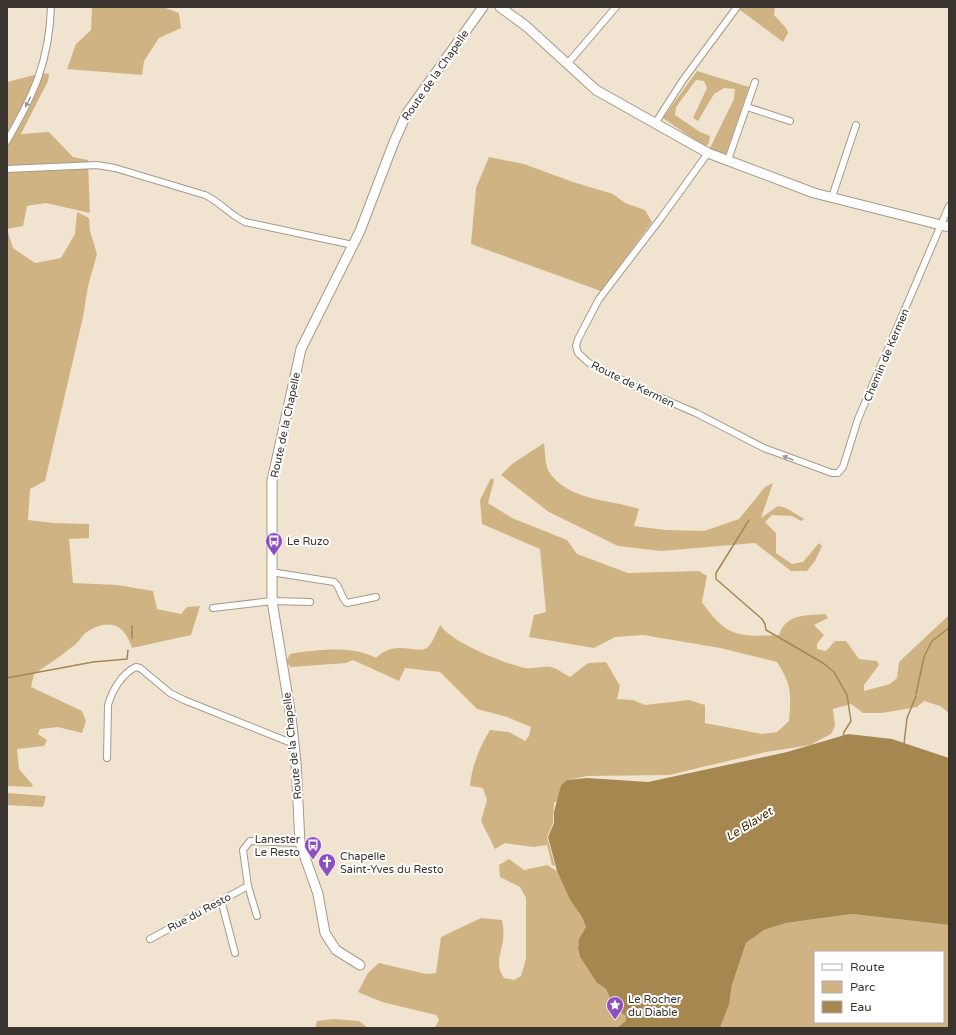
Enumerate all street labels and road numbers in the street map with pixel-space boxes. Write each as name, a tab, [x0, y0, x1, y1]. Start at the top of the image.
street label: Route de la Chapelle	[399, 27, 472, 123]
street label: Chemin de Kermen	[861, 307, 912, 404]
street label: Route de Kermen	[589, 359, 677, 410]
street label: Route de la Chapelle	[268, 371, 303, 479]
street label: Route de la Chapelle	[280, 692, 305, 800]
street label: Rue du Resto	[165, 890, 234, 935]

